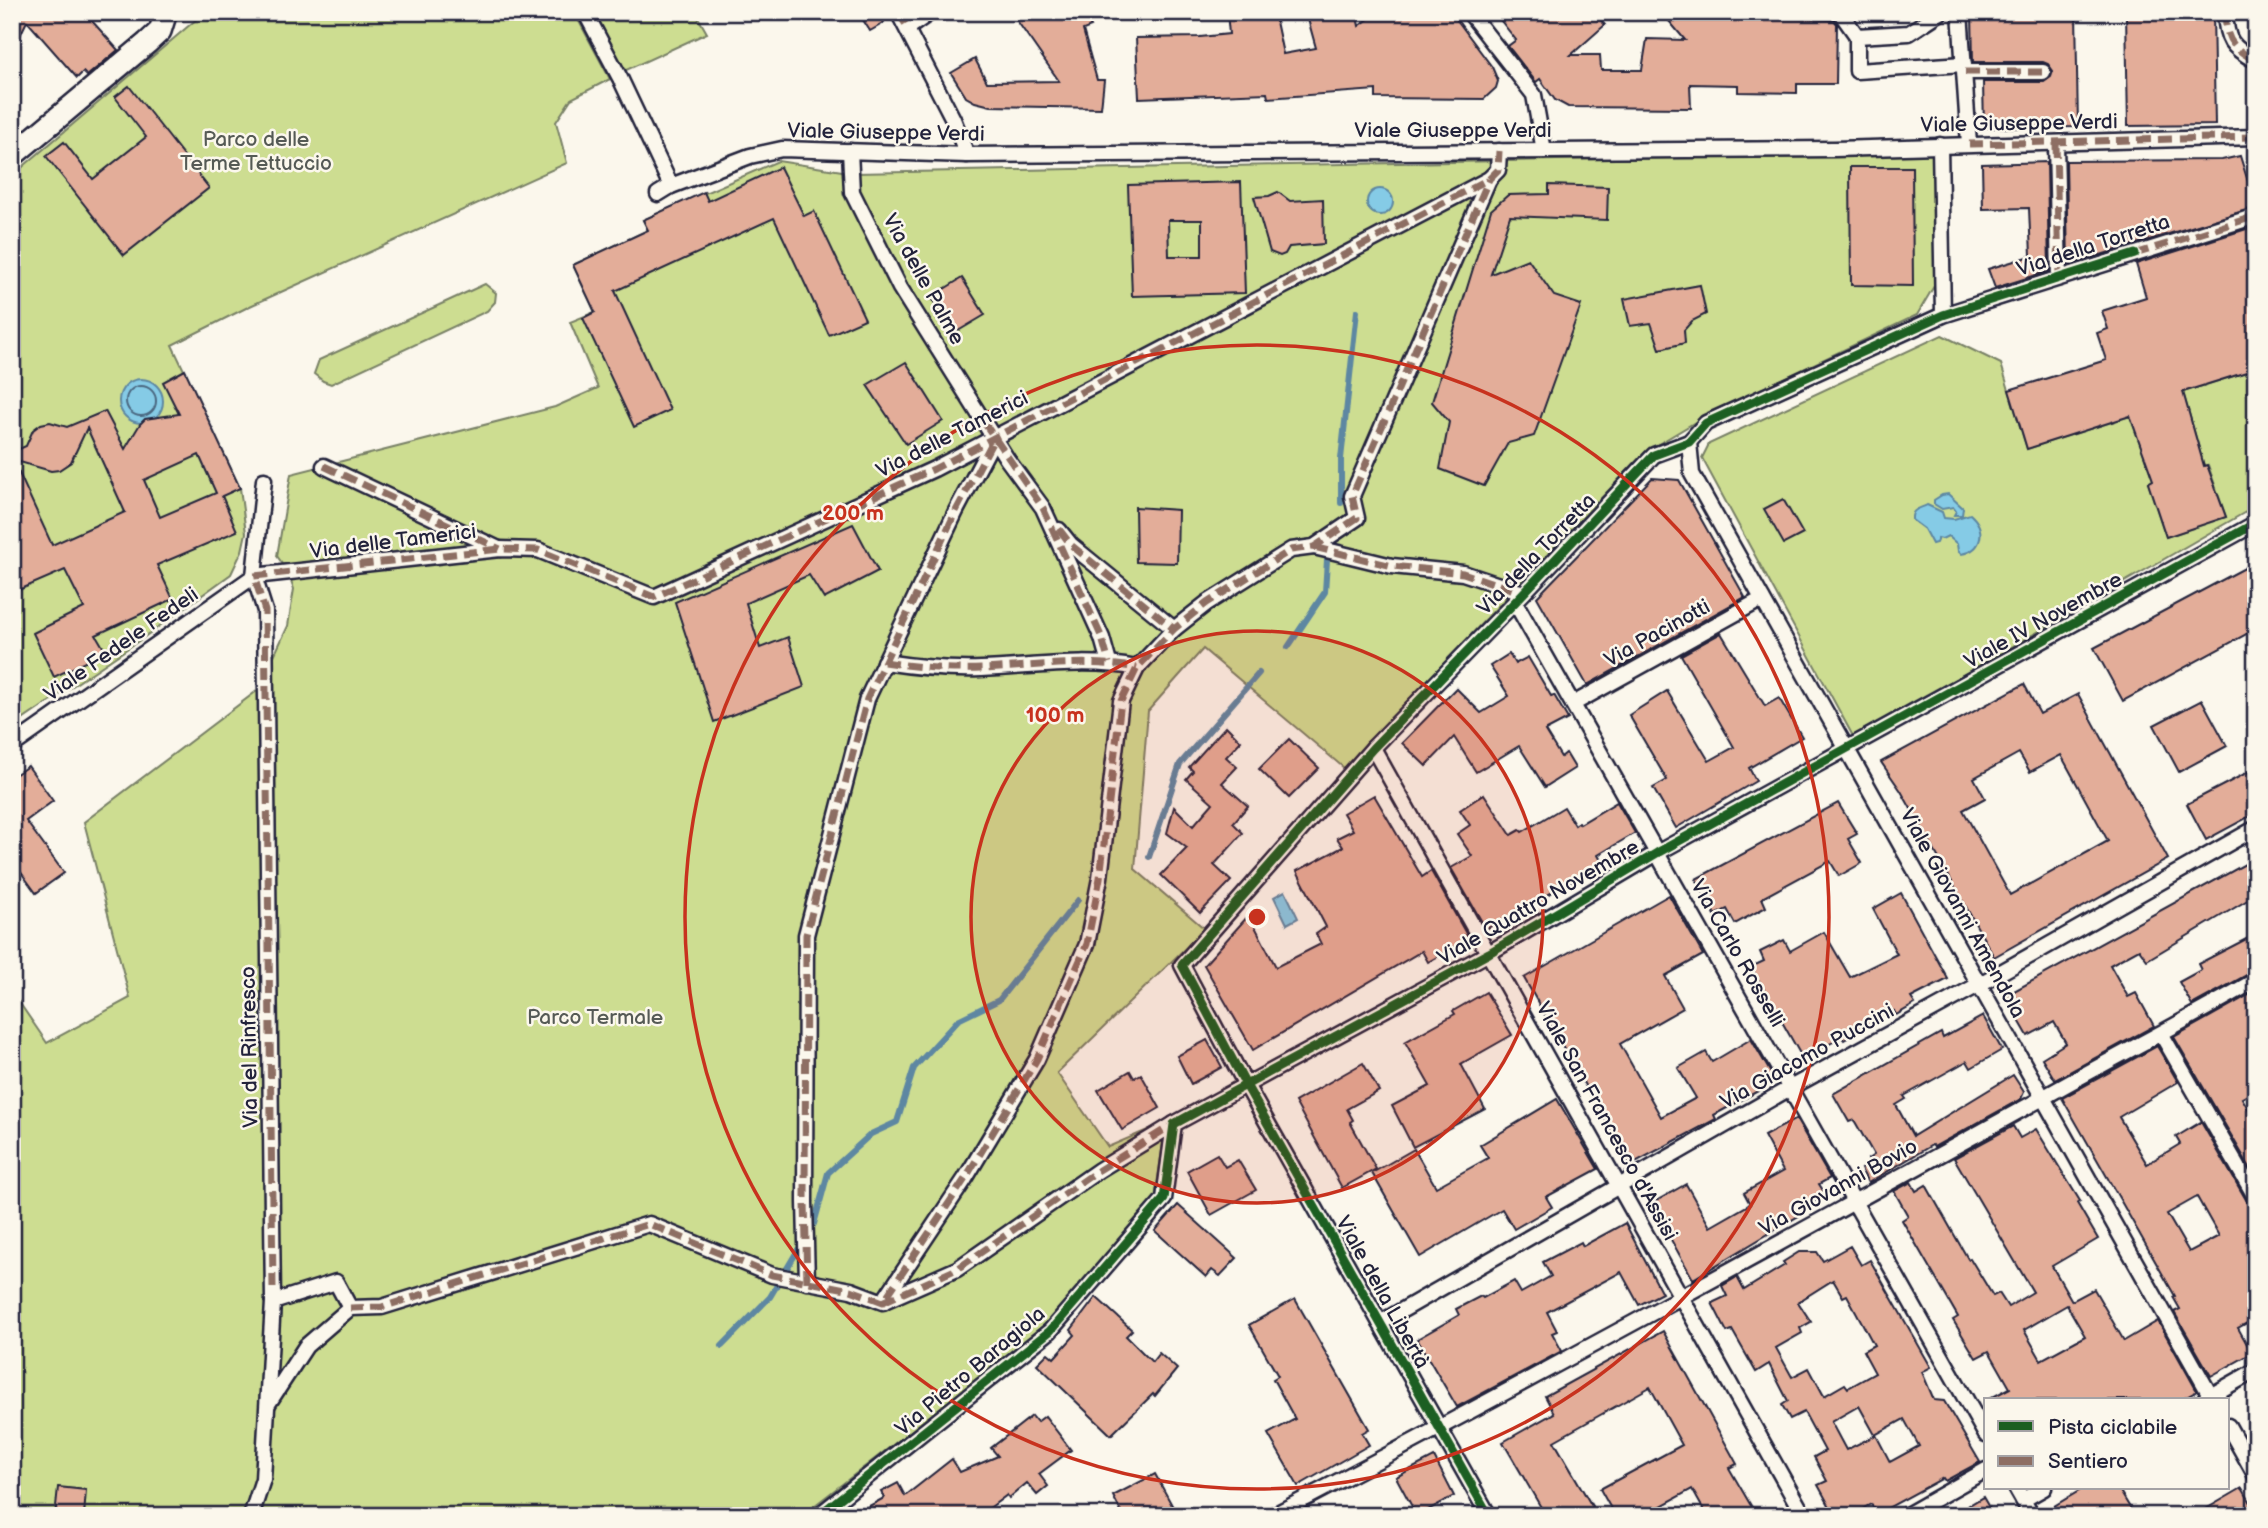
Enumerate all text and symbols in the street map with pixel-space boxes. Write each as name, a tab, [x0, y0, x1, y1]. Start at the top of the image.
street label: Viale Giuseppe Verdi	[1920, 109, 2118, 138]
street label: Viale Giuseppe Verdi	[787, 118, 985, 147]
street label: Viale Giuseppe Verdi	[1354, 118, 1552, 143]
park label: Parco delle Terme Tettuccio	[180, 127, 332, 176]
street label: Via delle Palme	[877, 209, 970, 349]
street label: Via della Torretta	[2013, 209, 2173, 282]
street label: Via delle Tamerici	[872, 385, 1032, 484]
street label: Via della Torretta	[1472, 488, 1601, 620]
text: 200 m	[822, 501, 884, 526]
street label: Via delle Tamerici	[308, 519, 478, 564]
street label: Viale IV Novembre	[1960, 567, 2126, 674]
street label: Viale Fedele Fedeli	[39, 582, 203, 707]
street label: Via Pacinotti	[1600, 594, 1715, 673]
text: 100 m	[1026, 703, 1084, 728]
street label: Viale Giovanni Amendola	[1894, 804, 2031, 1022]
street label: Viale Quattro Novembre	[1433, 834, 1644, 970]
street label: Via Carlo Rosselli	[1685, 875, 1790, 1032]
centre of rings	[1245, 905, 1269, 929]
street label: Via del Rinfresco	[236, 966, 263, 1128]
street label: Viale San Francesco d'Assisi	[1530, 998, 1683, 1245]
street label: Via Giacomo Puccini	[1716, 998, 1899, 1115]
park label: Parco Termale	[527, 1005, 663, 1030]
street label: Via Giovanni Bovio	[1755, 1134, 1922, 1241]
street label: Viale della Libertà	[1330, 1212, 1435, 1373]
street label: Via Pietro Baragiola	[890, 1301, 1050, 1441]
legend	[1984, 1398, 2230, 1490]
text: Pista ciclabile	[2048, 1415, 2177, 1440]
text: Sentiero	[2048, 1449, 2128, 1474]

